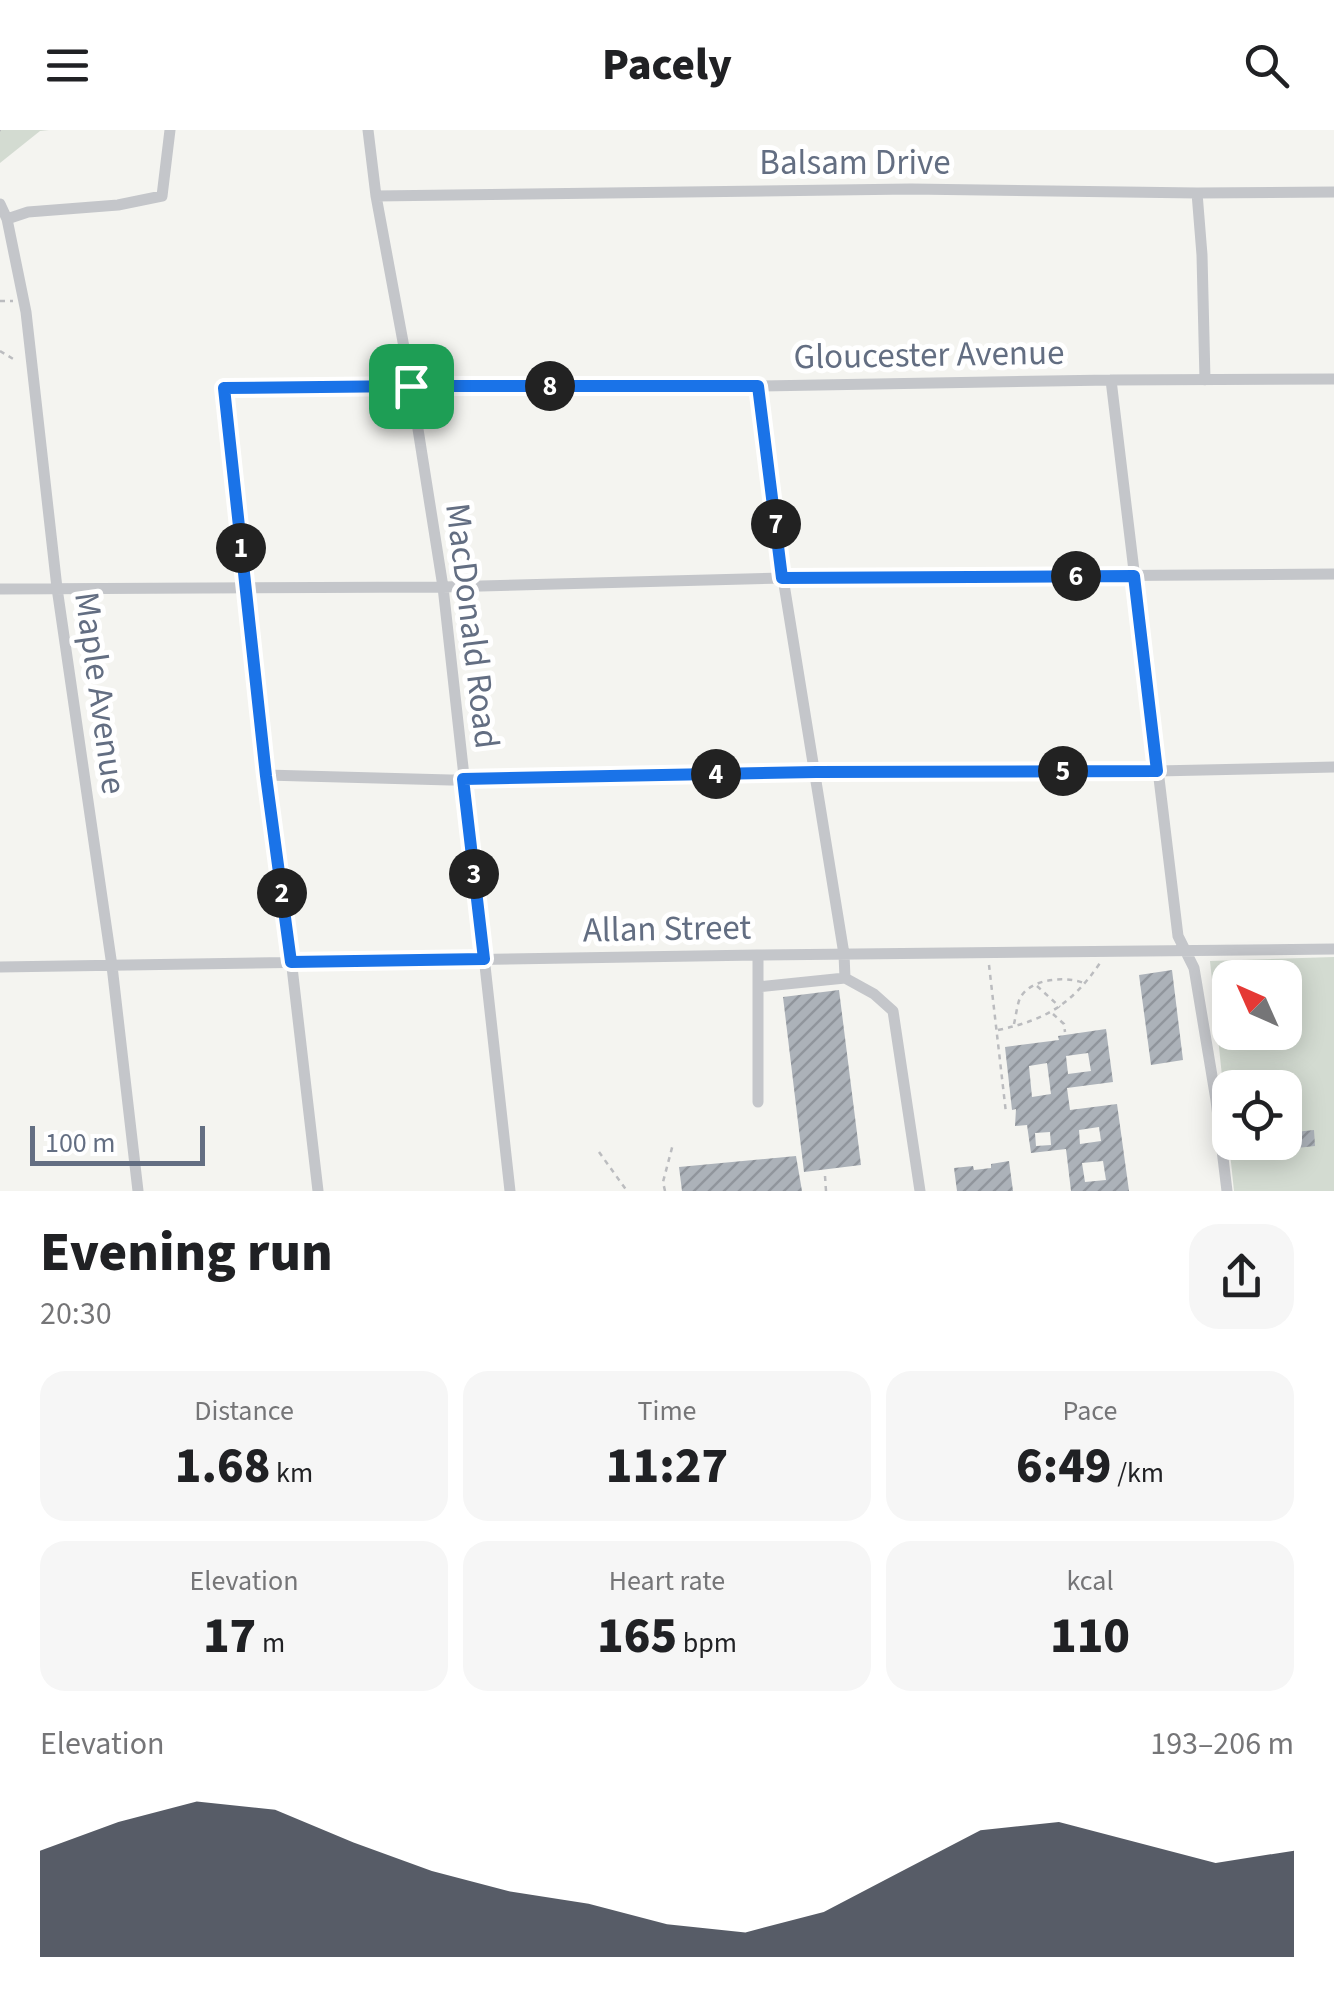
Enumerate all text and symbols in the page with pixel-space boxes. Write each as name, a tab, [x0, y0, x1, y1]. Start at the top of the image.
text: Pacely	[602, 33, 732, 97]
icon: menu	[40, 38, 95, 93]
icon: search	[1239, 38, 1294, 93]
street label: Balsam Drive	[759, 138, 951, 188]
street label: Gloucester Avenue	[793, 328, 1065, 382]
pin	[369, 344, 454, 429]
icon: arrive	[384, 359, 439, 414]
pin: 8	[525, 361, 575, 411]
text: 8	[543, 366, 557, 406]
pin: 7	[751, 499, 801, 549]
street label: MacDonald Road	[432, 500, 512, 752]
text: 7	[769, 504, 783, 544]
pin: 1	[216, 523, 266, 573]
text: 1	[234, 528, 248, 568]
pin: 6	[1051, 551, 1101, 601]
text: 6	[1069, 556, 1083, 596]
street label: Maple Avenue	[61, 589, 139, 797]
pin: 5	[1038, 746, 1088, 796]
pin: 4	[691, 749, 741, 799]
text: 5	[1056, 751, 1070, 791]
text: 4	[709, 754, 723, 794]
pin: 3	[449, 849, 499, 899]
text: 3	[467, 854, 481, 894]
pin: 2	[257, 868, 307, 918]
text: 2	[275, 873, 289, 913]
street label: Allan Street	[582, 903, 752, 955]
north arrow	[1212, 960, 1302, 1050]
map controls	[1212, 960, 1302, 1160]
button: locate	[1212, 1070, 1302, 1160]
scale bar	[30, 1121, 205, 1166]
text: 100 m	[45, 1123, 116, 1163]
text: Evening run	[40, 1214, 333, 1292]
button: share	[1189, 1224, 1294, 1329]
text: 20:30	[40, 1291, 112, 1337]
text: Distance	[194, 1391, 294, 1431]
text: Time	[638, 1391, 697, 1431]
text: Pace	[1063, 1391, 1117, 1431]
text: 1.68	[175, 1431, 270, 1502]
text: 11:27	[606, 1431, 728, 1502]
text: 6:49	[1016, 1431, 1112, 1502]
text: km	[270, 1453, 313, 1493]
text: /km	[1112, 1453, 1164, 1493]
text: Elevation	[189, 1561, 299, 1601]
text: Heart rate	[609, 1561, 725, 1601]
text: kcal	[1066, 1561, 1114, 1601]
text: 17	[203, 1601, 256, 1672]
text: 165	[597, 1601, 677, 1672]
text: 110	[1050, 1601, 1130, 1672]
text: m	[256, 1623, 285, 1663]
text: bpm	[677, 1623, 737, 1663]
text: Elevation	[40, 1721, 165, 1767]
text: 193–206 m	[1150, 1721, 1294, 1767]

